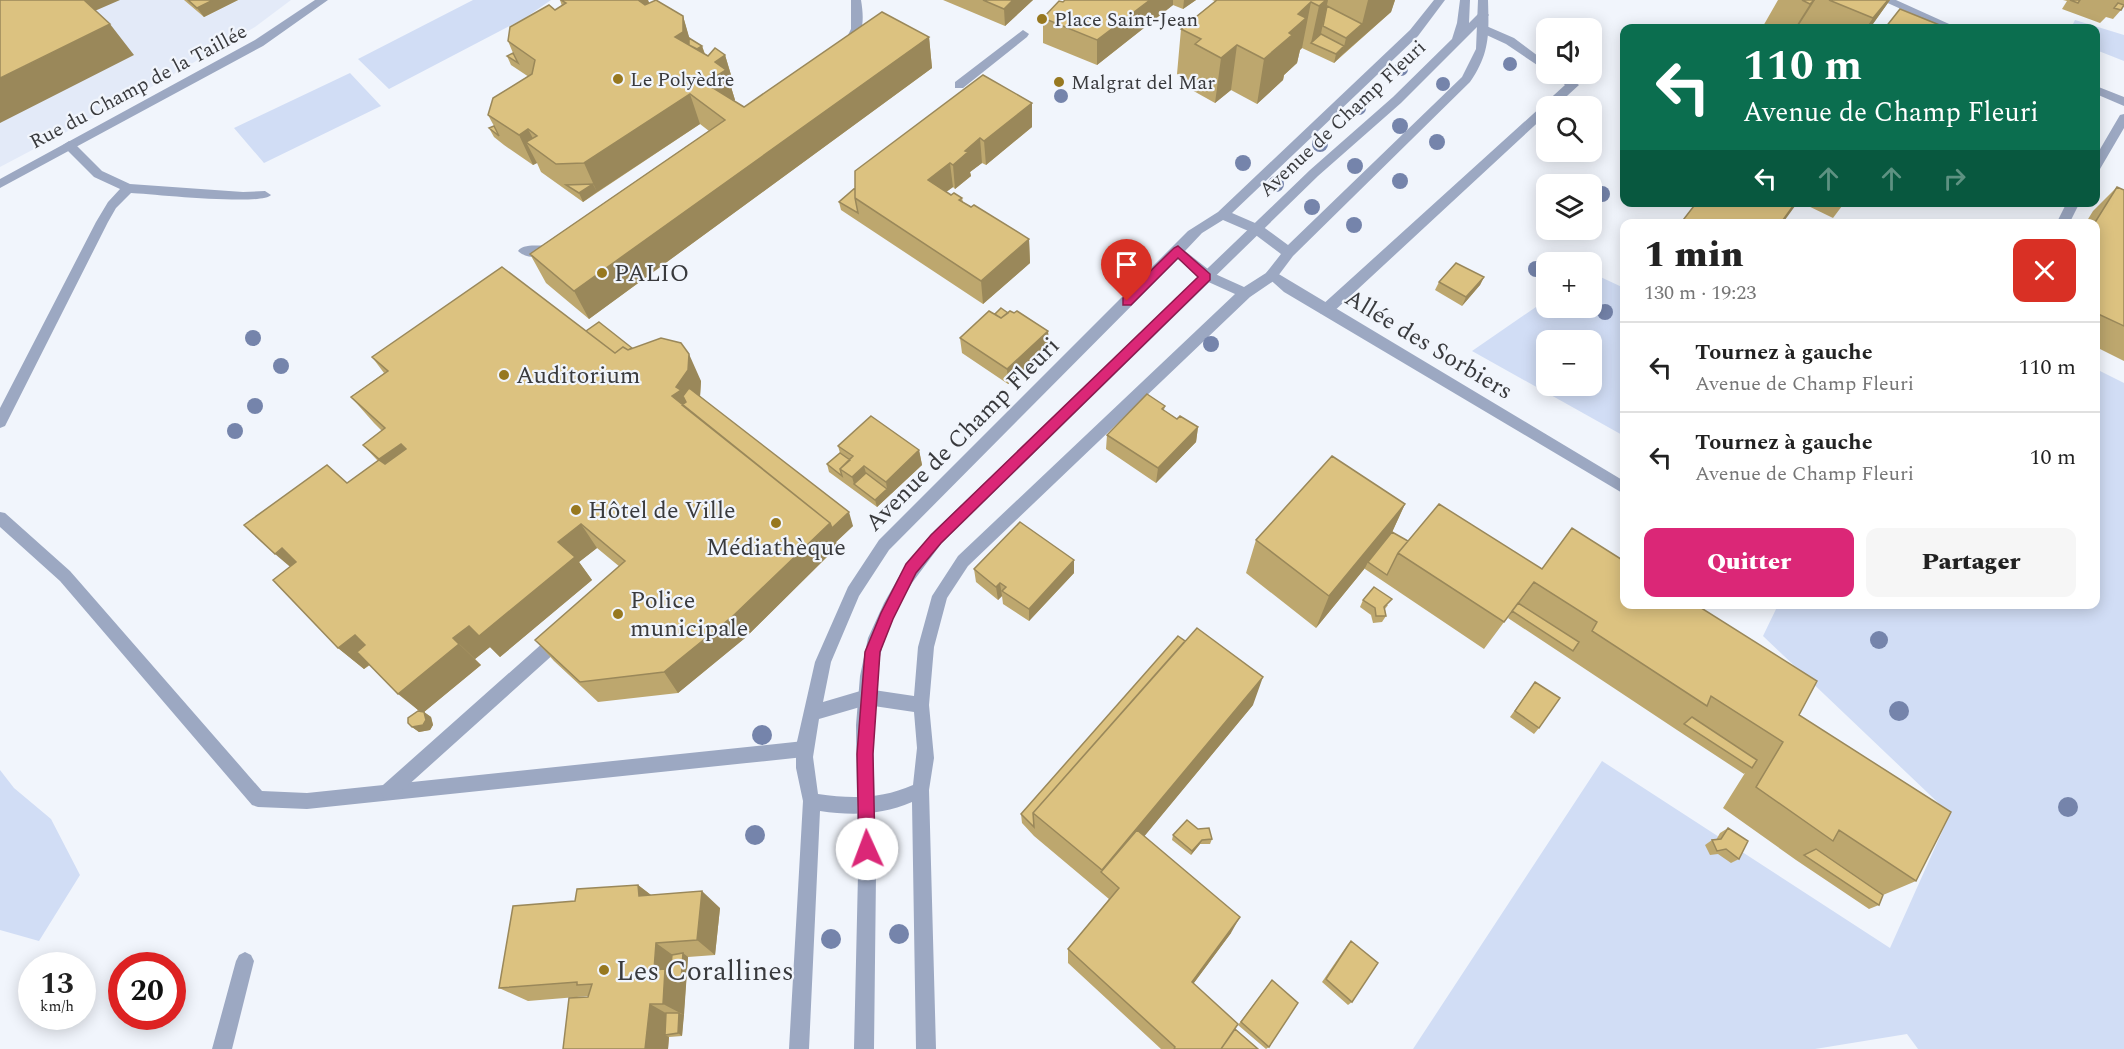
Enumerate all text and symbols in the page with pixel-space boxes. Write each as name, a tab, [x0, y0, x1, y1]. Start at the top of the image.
place label: Place Saint-Jean	[1054, 5, 1198, 35]
marker: Place Saint-Jean	[1035, 12, 1049, 26]
street label: Rue du Champ de la Taillée	[24, 17, 252, 157]
map controls	[1536, 18, 1602, 396]
button: sound	[1536, 18, 1602, 84]
street label: Avenue de Champ Fleuri	[1252, 33, 1433, 204]
text: 110 m	[1743, 35, 1862, 98]
icon: left	[1644, 48, 1722, 126]
place label: Le Polyèdre	[630, 65, 734, 95]
place label: Malgrat del Mar	[1071, 68, 1215, 98]
marker: Le Polyèdre	[611, 72, 625, 86]
marker: Malgrat del Mar	[1052, 75, 1066, 89]
text: Avenue de Champ Fleuri	[1743, 92, 2039, 134]
button: search	[1536, 96, 1602, 162]
icon: left	[1749, 162, 1782, 195]
icon: ahead	[1812, 162, 1845, 195]
icon: ahead	[1875, 162, 1908, 195]
icon: right	[1938, 162, 1971, 195]
button: layers	[1536, 174, 1602, 240]
text: 1 min	[1644, 228, 1744, 283]
pin	[1101, 239, 1152, 301]
button: close	[2013, 239, 2076, 302]
icon: arrive	[1110, 248, 1143, 281]
button: +	[1536, 252, 1602, 318]
place label: PALIO	[614, 256, 689, 292]
marker: PALIO	[595, 266, 609, 280]
text: 130 m · 19:23	[1644, 278, 1756, 308]
street label: Allée des Sorbiers	[1337, 280, 1519, 409]
street label: Avenue de Champ Fleuri	[857, 329, 1068, 540]
button: −	[1536, 330, 1602, 396]
text: Tournez à gauche	[1695, 336, 1873, 369]
icon: left	[1644, 351, 1677, 384]
text: 110 m	[2019, 351, 2076, 384]
place label: Auditorium	[516, 358, 641, 394]
marker: Auditorium	[497, 368, 511, 382]
text: Avenue de Champ Fleuri	[1695, 369, 1914, 399]
text: Tournez à gauche	[1695, 426, 1873, 459]
icon: left	[1644, 441, 1677, 474]
text: 10 m	[2030, 441, 2076, 474]
text: Avenue de Champ Fleuri	[1695, 459, 1914, 489]
place label: Hôtel de Ville	[588, 493, 736, 529]
marker: Hôtel de Ville	[569, 503, 583, 517]
marker: Médiathèque	[769, 516, 783, 530]
button: Quitter	[1644, 528, 1854, 597]
button: Partager	[1866, 528, 2076, 597]
place label: Médiathèque	[706, 530, 846, 566]
place label: Police municipale	[630, 583, 749, 647]
marker: Police municipale	[611, 607, 625, 621]
position arrow	[835, 817, 899, 881]
place label: Les Corallines	[616, 950, 794, 993]
speed limit sign: 20	[108, 952, 186, 1030]
text: 13	[40, 961, 74, 1007]
marker: Les Corallines	[597, 963, 611, 977]
text: km/h	[40, 995, 74, 1018]

